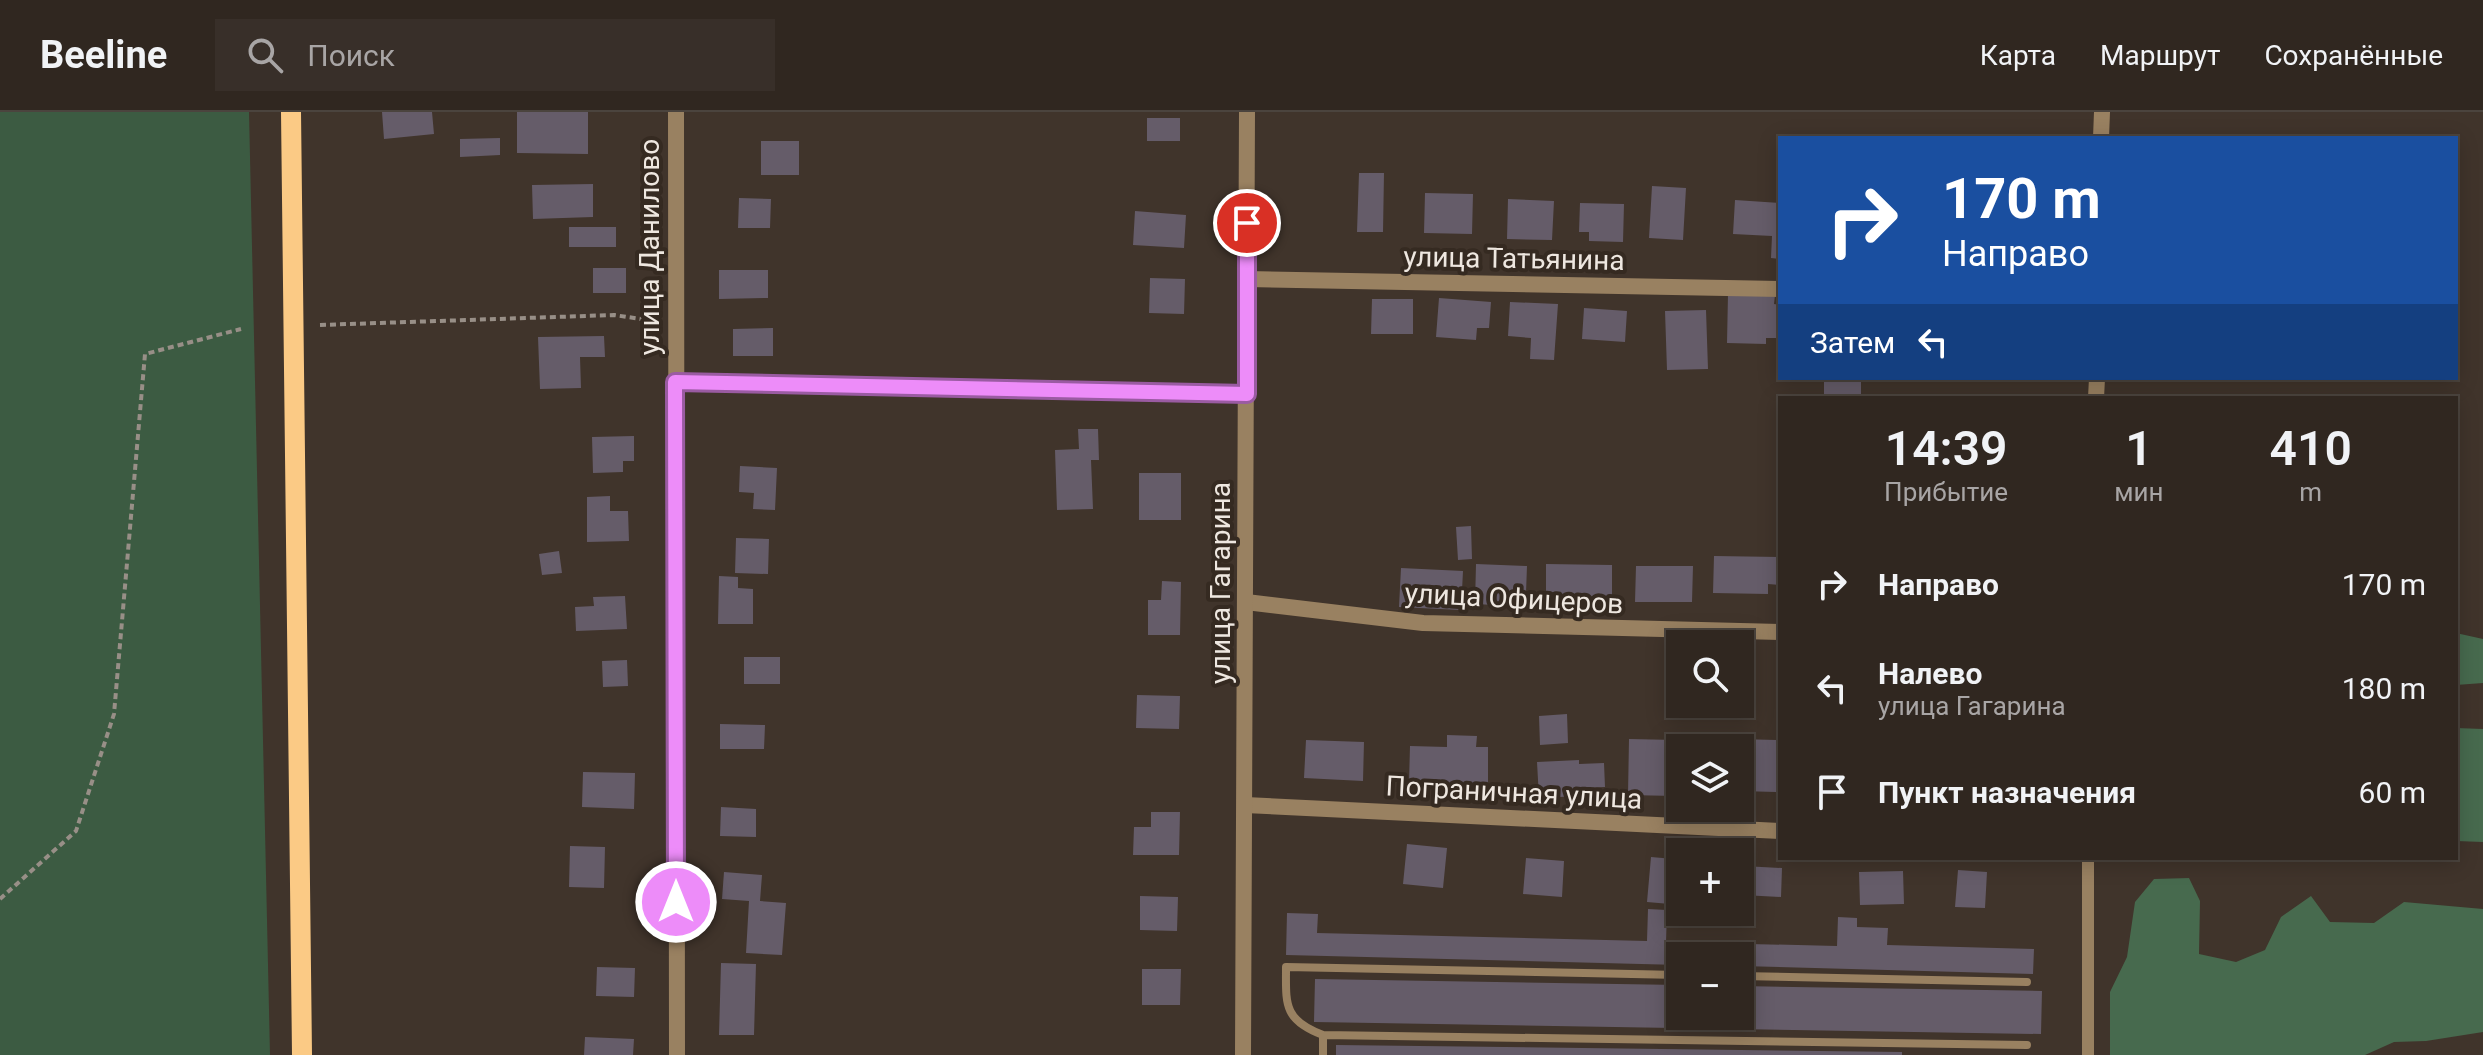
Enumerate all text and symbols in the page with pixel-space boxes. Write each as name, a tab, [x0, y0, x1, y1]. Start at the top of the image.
search box	[215, 19, 775, 91]
text: Beeline	[40, 33, 167, 77]
icon: search	[243, 33, 287, 77]
text: Поиск	[307, 38, 395, 73]
text: Карта	[1980, 39, 2056, 72]
text: Маршрут	[2100, 39, 2220, 72]
text: Сохранённые	[2264, 39, 2443, 72]
street label: улица Данилово	[633, 139, 666, 355]
text: 170 m	[1942, 166, 2101, 232]
icon: right	[1810, 168, 1914, 272]
pin	[1213, 189, 1281, 257]
icon: arrive	[1225, 201, 1269, 245]
text: Направо	[1942, 233, 2089, 275]
street label: улица Татьянина	[1403, 240, 1625, 277]
icon: left	[1911, 320, 1955, 364]
text: Затем	[1810, 325, 1895, 360]
text: 14:39	[1885, 420, 2007, 477]
text: 1	[2125, 420, 2153, 477]
text: 410	[2270, 420, 2352, 477]
text: Прибытие	[1884, 477, 2008, 507]
text: мин	[2114, 477, 2164, 507]
text: m	[2299, 477, 2322, 507]
street label: улица Гагарина	[1204, 482, 1237, 684]
icon: right	[1810, 562, 1854, 606]
text: Направо	[1878, 567, 1999, 602]
text: 170 m	[2342, 567, 2426, 602]
street label: улица Офицеров	[1404, 576, 1624, 621]
map controls	[1666, 630, 1754, 1030]
button: search	[1666, 630, 1754, 718]
text: Налево	[1878, 656, 1982, 691]
icon: left	[1810, 666, 1854, 710]
text: 180 m	[2342, 671, 2426, 706]
text: улица Гагарина	[1878, 691, 2066, 721]
button: layers	[1666, 734, 1754, 822]
street label: Пограничная улица	[1385, 769, 1643, 816]
icon: arrive	[1810, 770, 1854, 814]
text: Пункт назначения	[1878, 775, 2136, 810]
text: 60 m	[2359, 775, 2426, 810]
button: +	[1666, 838, 1754, 926]
position arrow	[634, 860, 718, 944]
button: −	[1666, 942, 1754, 1030]

